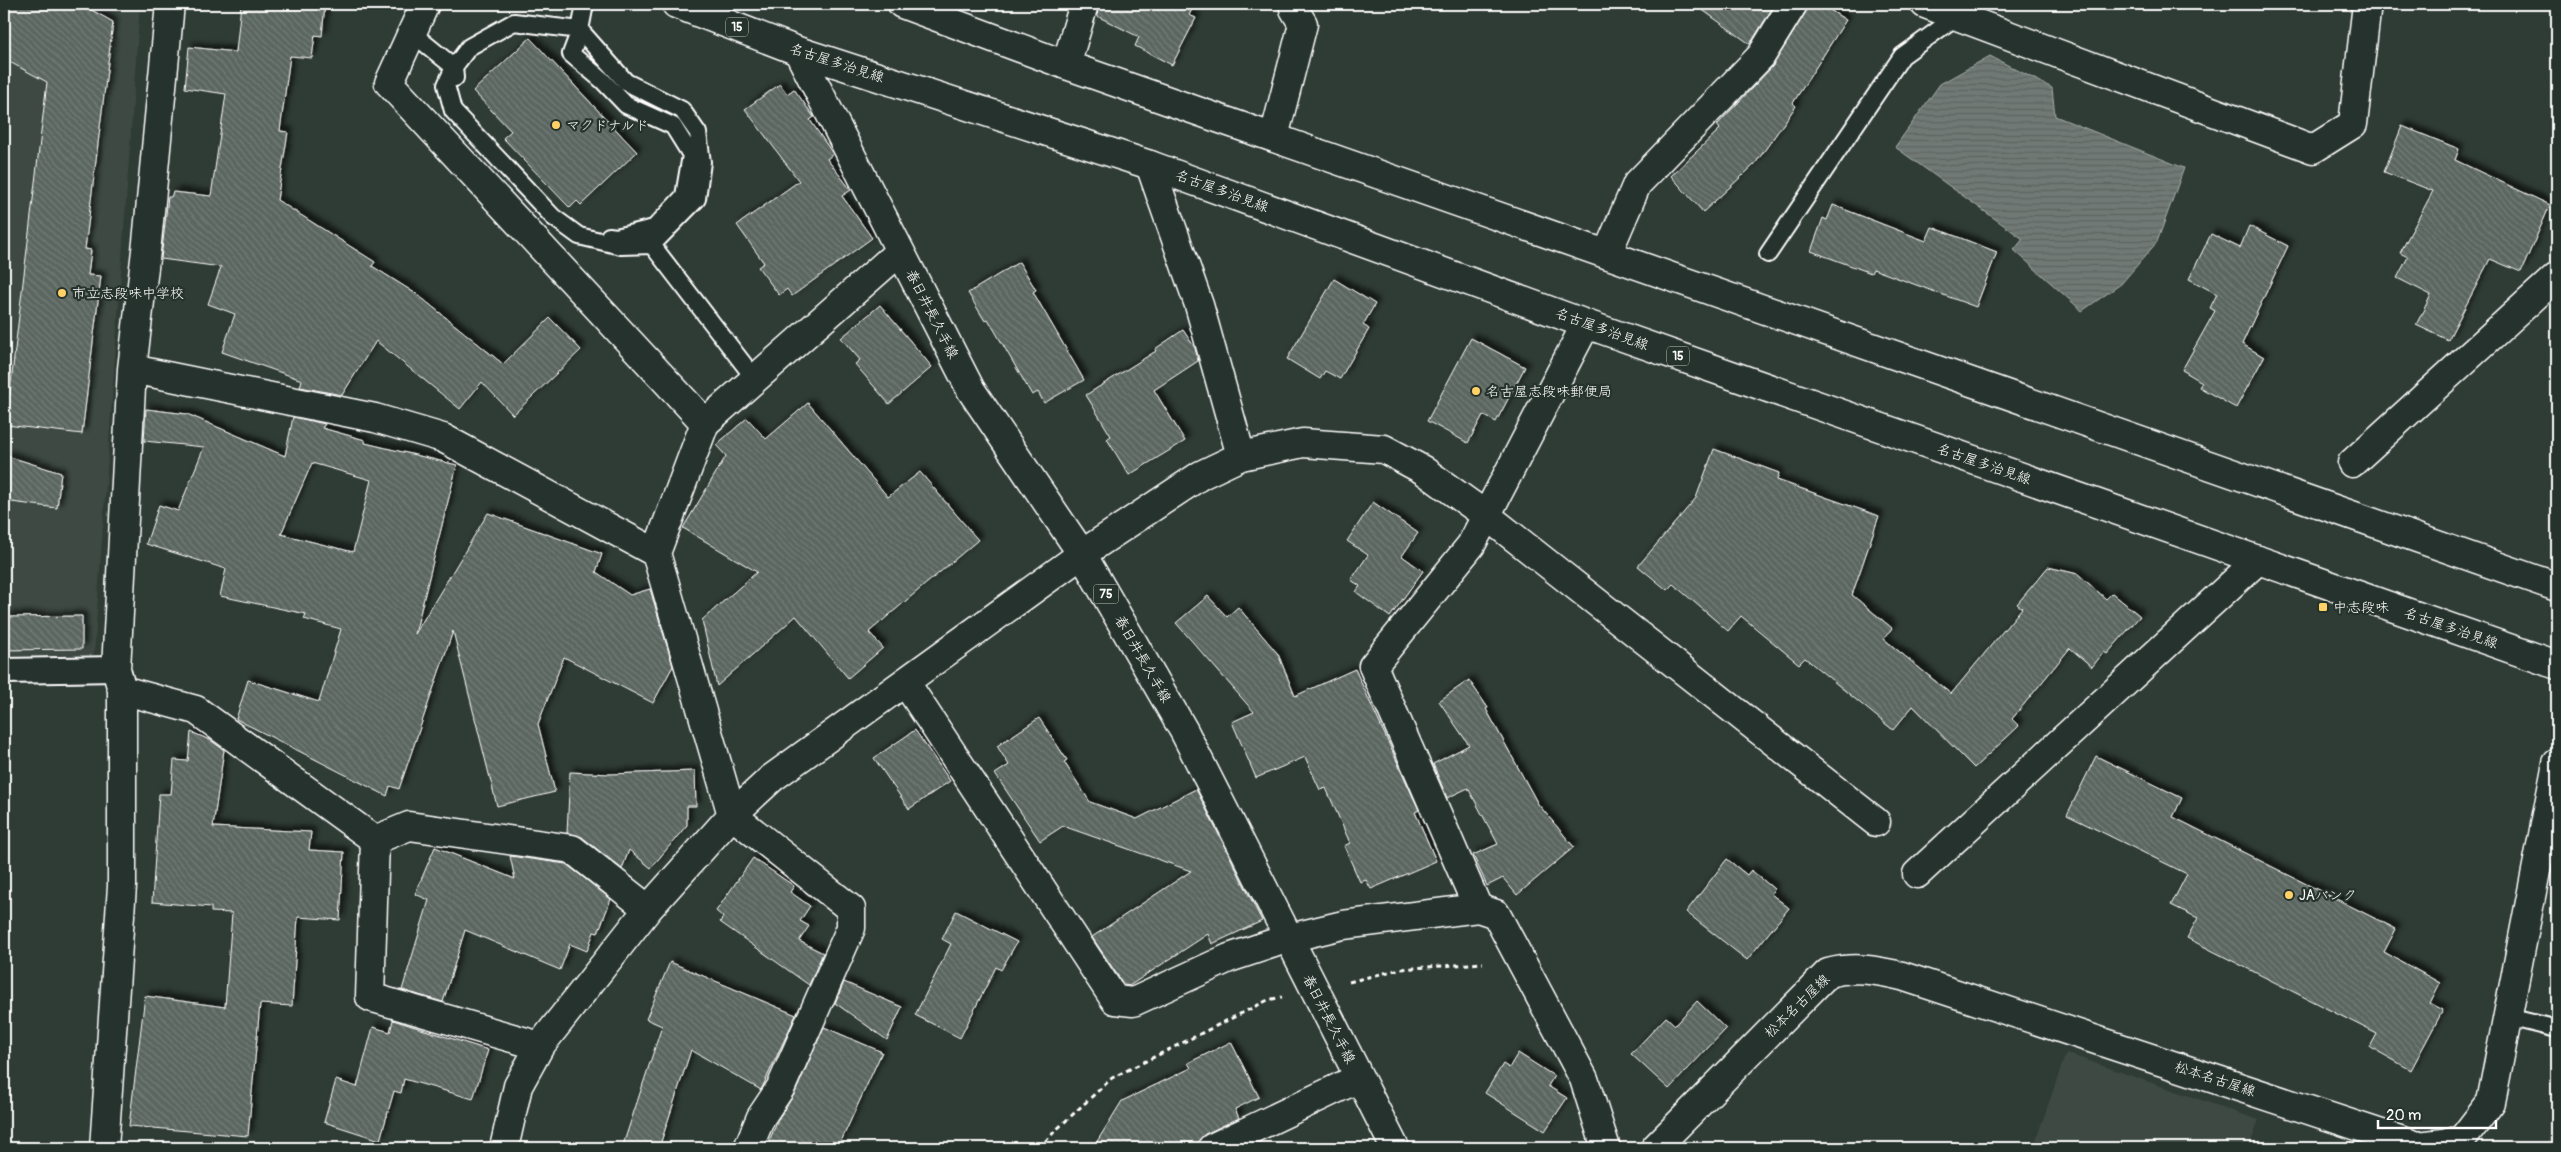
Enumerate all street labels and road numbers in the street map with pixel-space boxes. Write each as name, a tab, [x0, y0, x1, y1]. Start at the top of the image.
road number: 15	[726, 18, 748, 36]
street label: 名古屋多治見線	[788, 40, 886, 86]
street label: 名古屋多治見線	[1173, 166, 1271, 216]
street label: 春日井長久手線	[902, 266, 962, 362]
street label: 名古屋多治見線	[1553, 304, 1651, 354]
road number: 15	[1667, 346, 1689, 366]
street label: 名古屋多治見線	[1935, 440, 2033, 488]
road number: 75	[1094, 584, 1118, 604]
street label: 名古屋多治見線	[2402, 604, 2500, 652]
street label: 春日井長久手線	[1111, 612, 1175, 706]
street label: 春日井長久手線	[1299, 971, 1359, 1067]
street label: 松本名古屋線	[1761, 971, 1833, 1041]
street label: 松本名古屋線	[2172, 1058, 2258, 1100]

